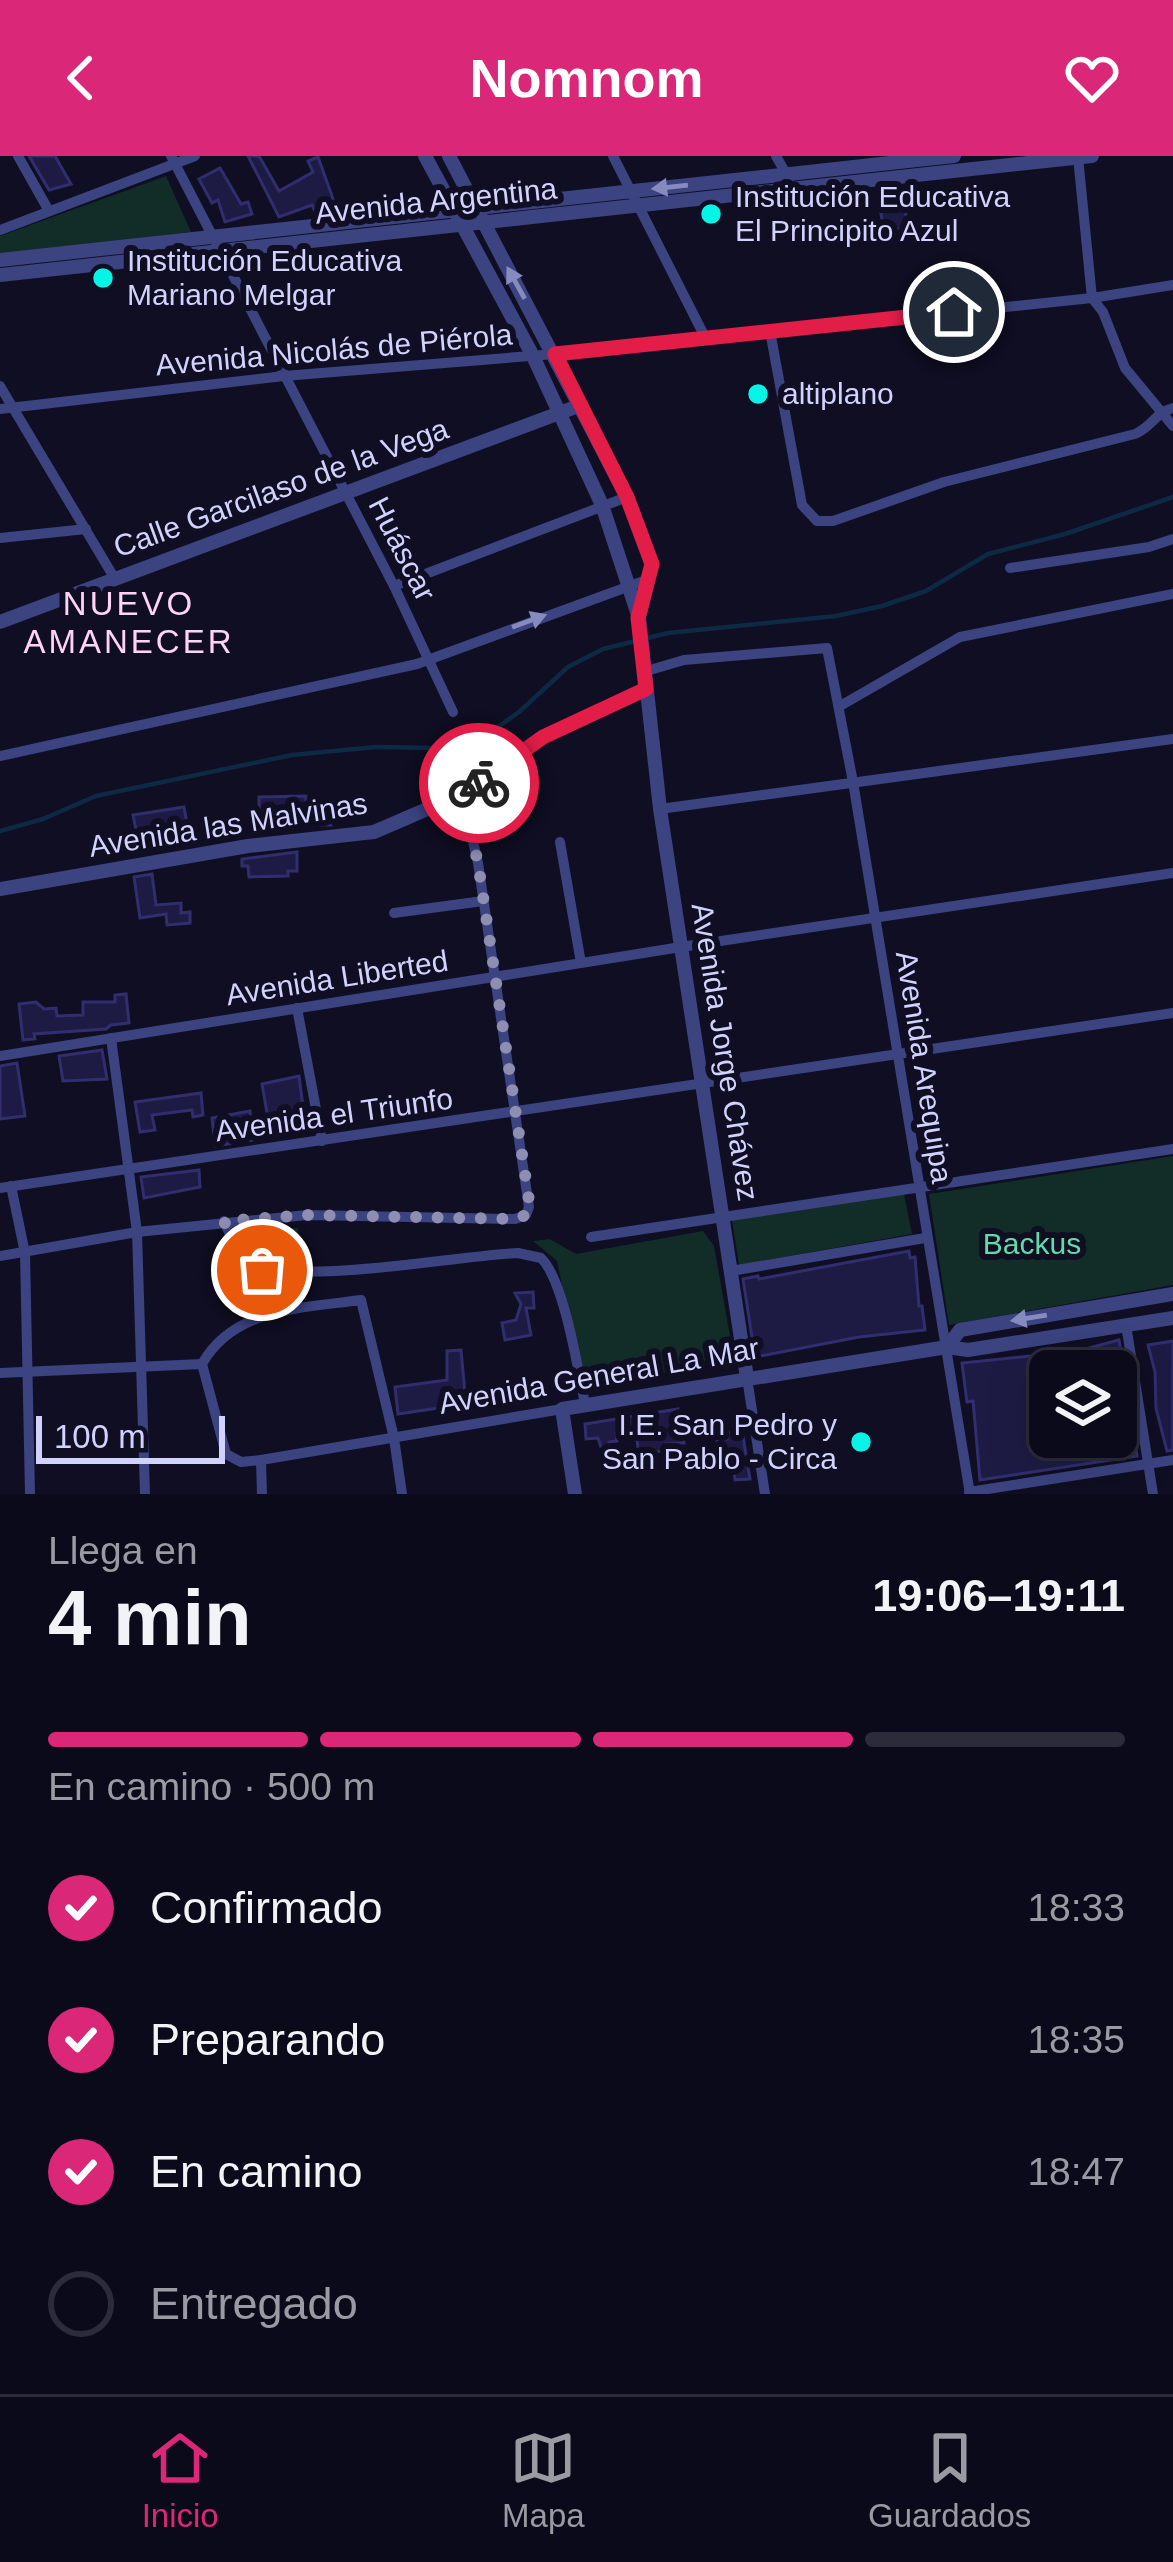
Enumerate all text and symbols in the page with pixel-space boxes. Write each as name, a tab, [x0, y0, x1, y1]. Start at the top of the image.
icon: back	[48, 45, 114, 111]
icon: heart	[1059, 45, 1125, 111]
text: Nomnom	[470, 48, 703, 108]
street label: Avenida Argentina	[313, 171, 559, 230]
one-way arrow	[651, 178, 689, 197]
place label: Institución Educativa El Principito Azul	[735, 180, 1010, 247]
marker: Institución Educativa El Principito Azul	[698, 201, 724, 227]
place label: Institución Educativa Mariano Melgar	[127, 244, 402, 311]
pin	[903, 261, 1005, 363]
marker: Institución Educativa Mariano Melgar	[90, 265, 116, 291]
one-way arrow	[506, 265, 527, 300]
icon: home	[921, 279, 987, 345]
street label: Avenida Nicolás de Piérola	[154, 317, 514, 382]
place label: altiplano	[782, 377, 894, 410]
marker: altiplano	[745, 381, 771, 407]
street label: Calle Garcilaso de la Vega	[109, 411, 453, 563]
street label: Huáscar	[362, 492, 443, 606]
district label: NUEVO AMANECER	[23, 585, 235, 660]
one-way arrow	[512, 611, 548, 629]
courier	[419, 723, 539, 843]
icon: bike	[446, 750, 512, 816]
street label: Avenida las Malvinas	[86, 786, 369, 863]
street label: Avenida Jorge Chávez	[686, 901, 765, 1203]
street label: Avenida Liberted	[223, 944, 450, 1011]
street label: Avenida Arequipa	[890, 948, 959, 1186]
street label: Avenida el Triunfo	[213, 1081, 455, 1148]
pin	[211, 1219, 313, 1321]
park label: Backus	[983, 1227, 1081, 1260]
icon: bag	[229, 1237, 295, 1303]
one-way arrow	[1009, 1310, 1047, 1328]
street label: Avenida General La Mar	[436, 1331, 762, 1420]
map controls	[1029, 1350, 1137, 1458]
button: layers	[1029, 1350, 1137, 1458]
place label: I.E. San Pedro y San Pablo - Circa	[602, 1408, 837, 1475]
scale bar	[36, 1410, 225, 1463]
text: 100 m	[54, 1418, 146, 1455]
marker: I.E. San Pedro y San Pablo - Circa	[848, 1429, 874, 1455]
text: Llega en	[48, 1529, 198, 1572]
text: 19:06–19:11	[872, 1570, 1125, 1621]
text: 4 min	[48, 1574, 252, 1662]
text: En camino · 500 m	[48, 1765, 375, 1808]
icon: check	[48, 1875, 114, 1941]
text: Confirmado	[150, 1882, 383, 1933]
text: 18:33	[1027, 1886, 1125, 1929]
icon: check	[48, 2007, 114, 2073]
text: Preparando	[150, 2014, 385, 2065]
text: 18:35	[1027, 2018, 1125, 2061]
icon: check	[48, 2139, 114, 2205]
text: En camino	[150, 2146, 363, 2197]
text: 18:47	[1027, 2150, 1125, 2193]
text: Entregado	[150, 2278, 358, 2329]
tab: Inicio	[142, 2425, 219, 2535]
tab: Mapa	[502, 2425, 585, 2535]
tab: Guardados	[868, 2425, 1031, 2535]

